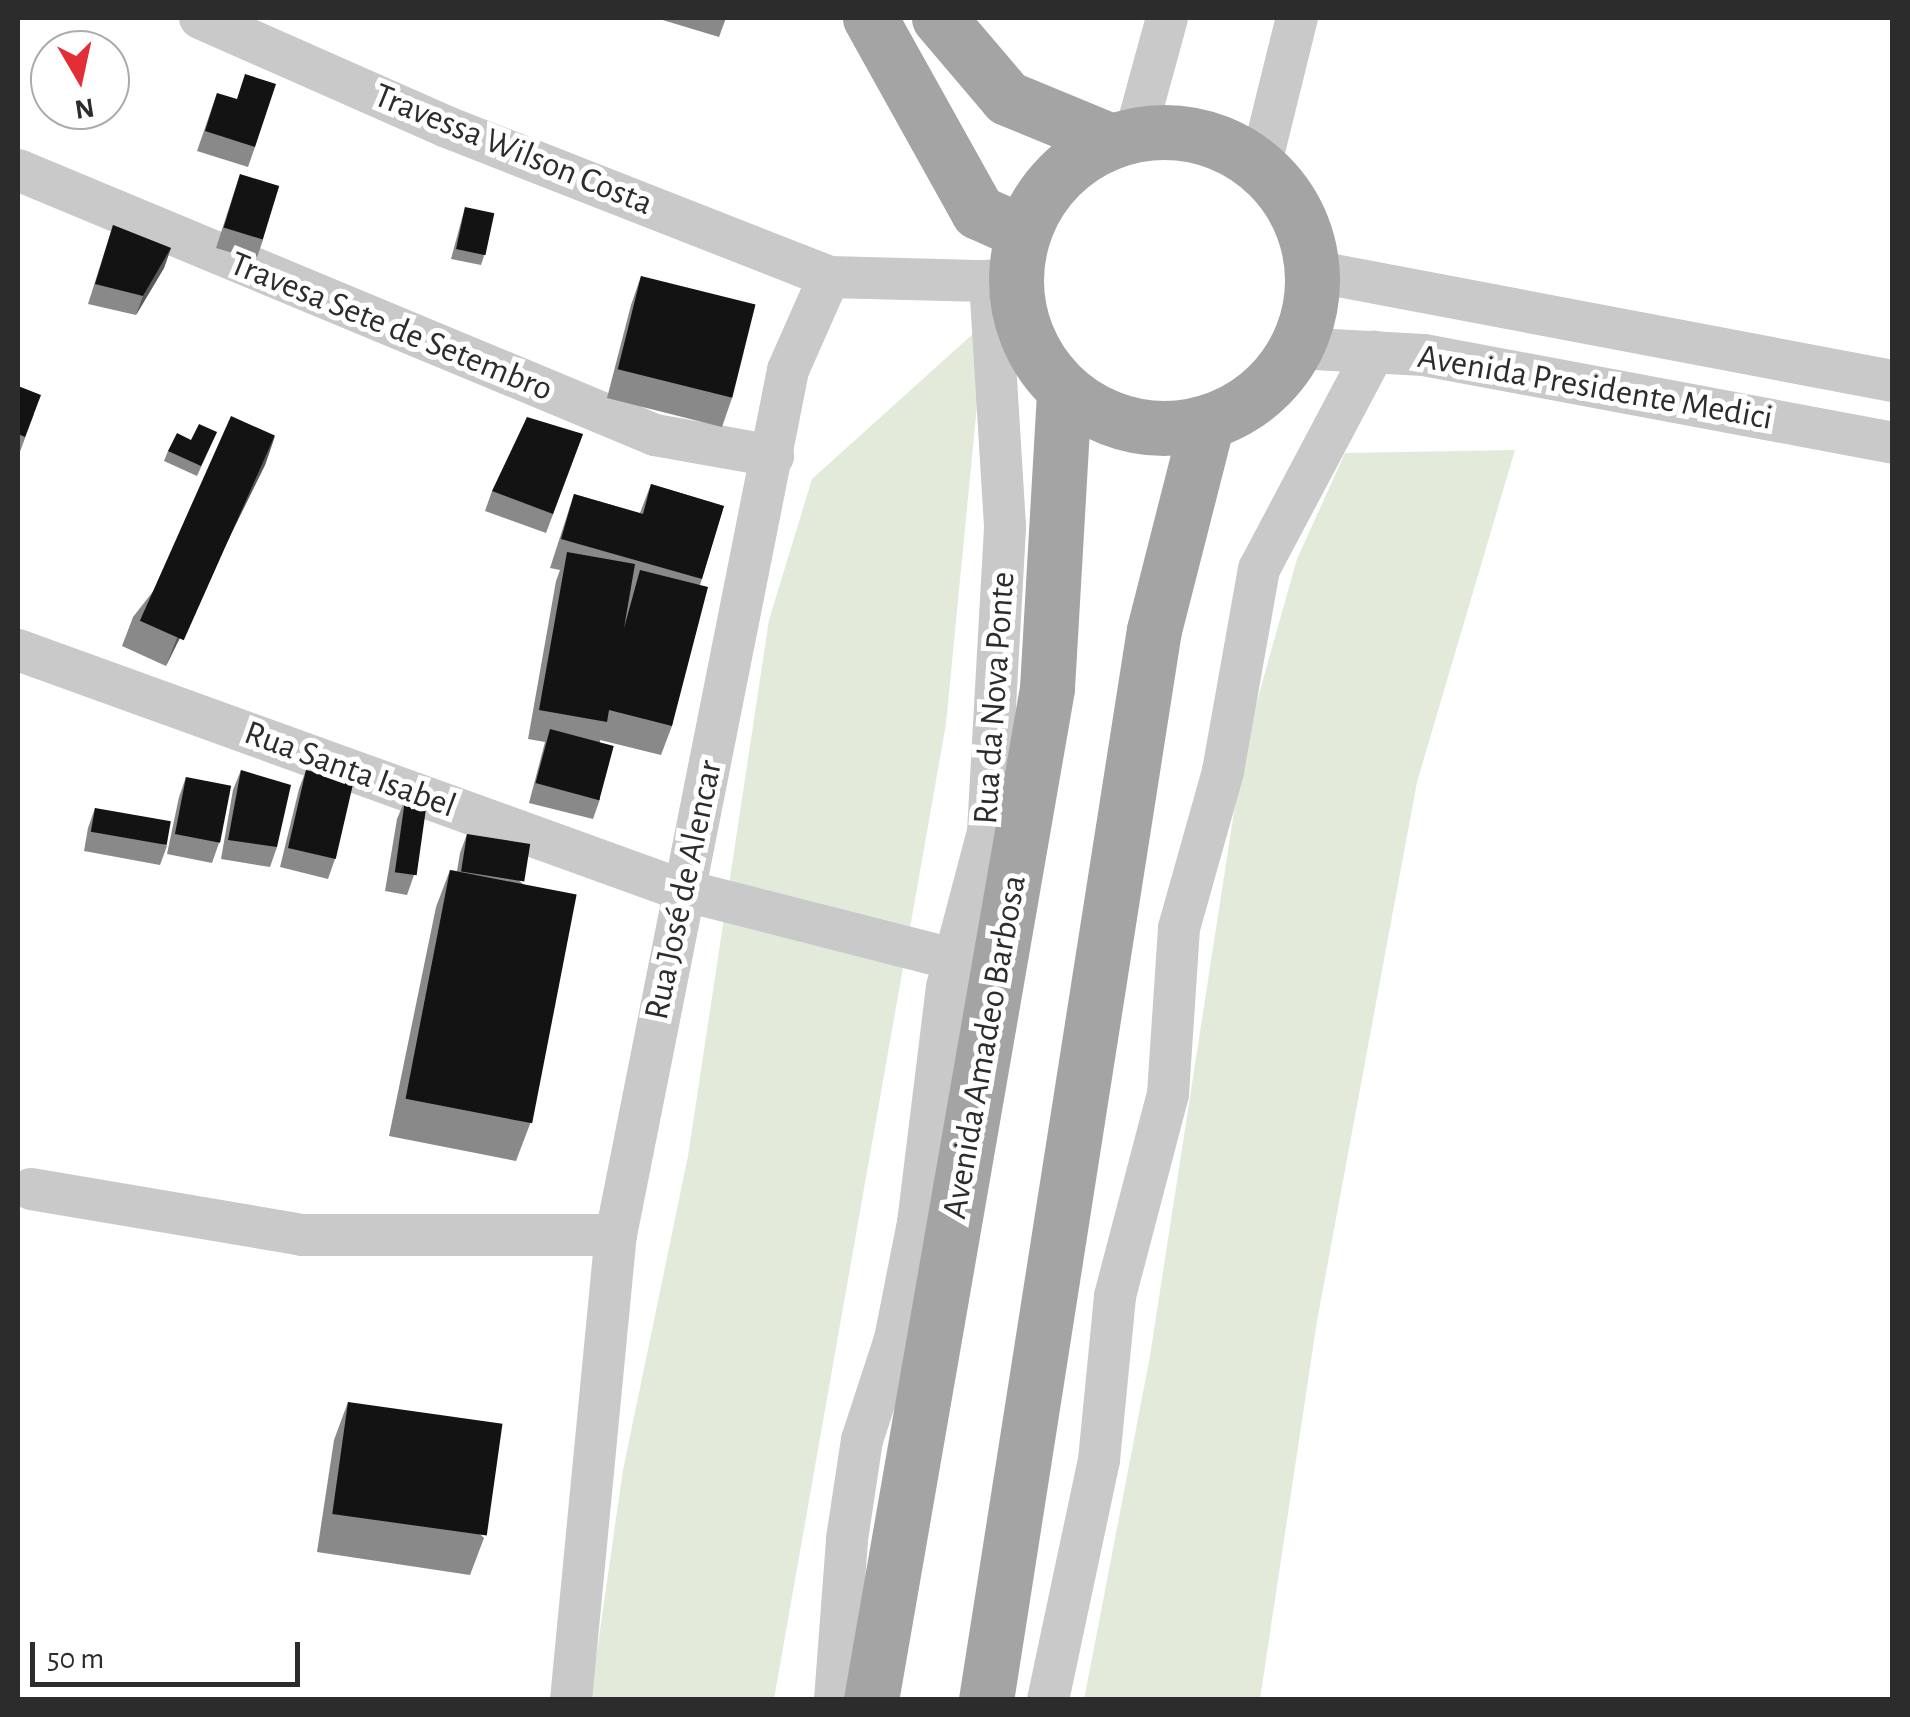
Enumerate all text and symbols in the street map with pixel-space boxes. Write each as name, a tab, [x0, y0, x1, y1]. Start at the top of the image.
north arrow	[30, 30, 130, 130]
street label: Travessa Wilson Costa	[368, 75, 658, 225]
text: N	[73, 92, 96, 123]
street label: Travesa Sete de Setembro	[223, 243, 559, 411]
street label: Avenida Presidente Medici	[1414, 336, 1776, 440]
street label: Rua da Nova Ponte	[965, 570, 1025, 826]
street label: Rua Santa Isabel	[239, 712, 461, 828]
street label: Rua José de Alencar	[636, 756, 732, 1024]
street label: Avenida Amadeo Barbosa	[934, 872, 1036, 1222]
scale bar	[35, 1622, 305, 1684]
text: 50 m	[47, 1644, 104, 1674]

